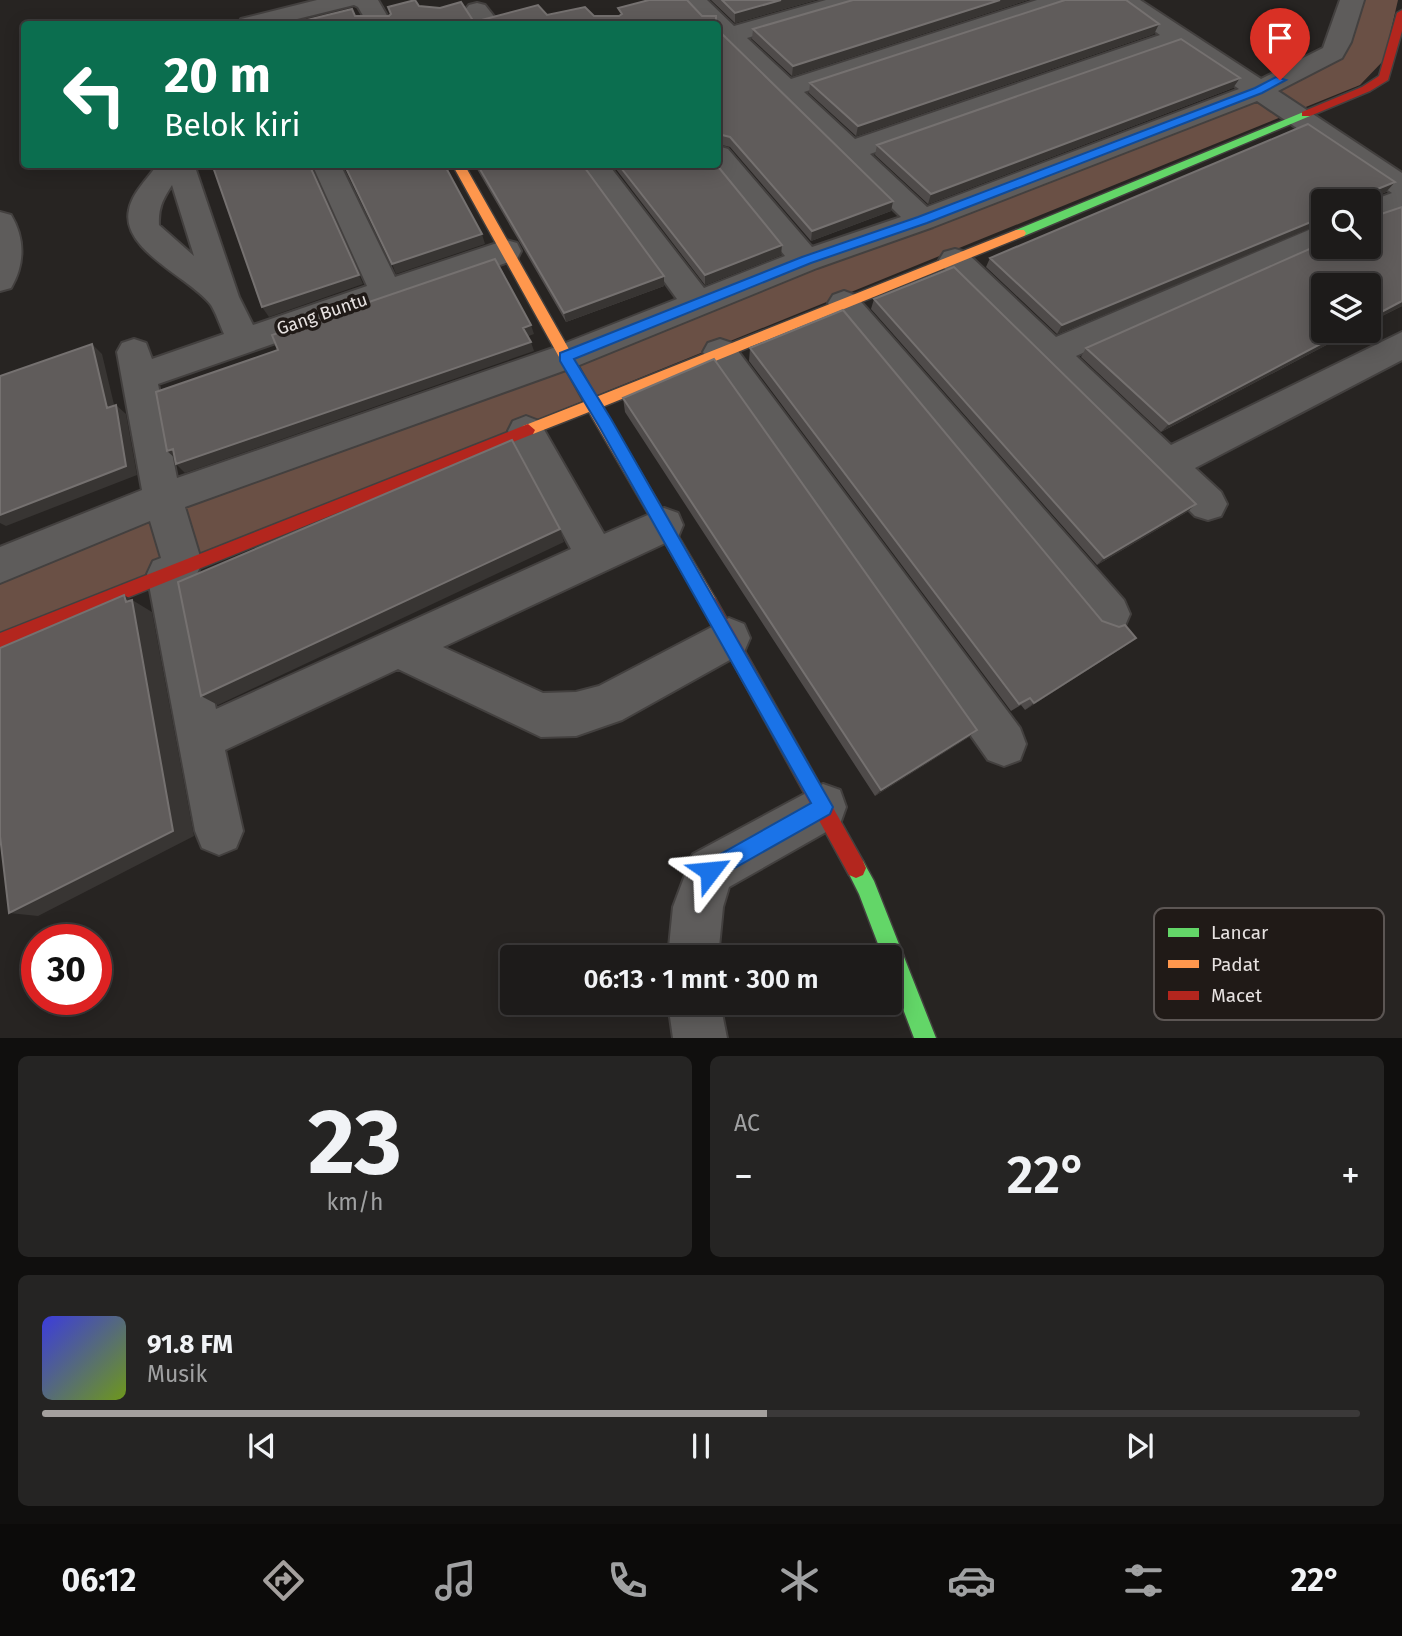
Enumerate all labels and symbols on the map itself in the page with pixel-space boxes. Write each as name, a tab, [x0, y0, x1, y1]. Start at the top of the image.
pin	[1250, 8, 1310, 80]
street label: Gang Buntu	[274, 288, 370, 340]
position arrow	[673, 834, 747, 908]
legend	[1154, 908, 1384, 1020]
text: Lancar	[1211, 921, 1269, 944]
speed limit sign: 30	[21, 924, 112, 1015]
text: Padat	[1211, 953, 1260, 976]
text: Macet	[1211, 984, 1262, 1007]

